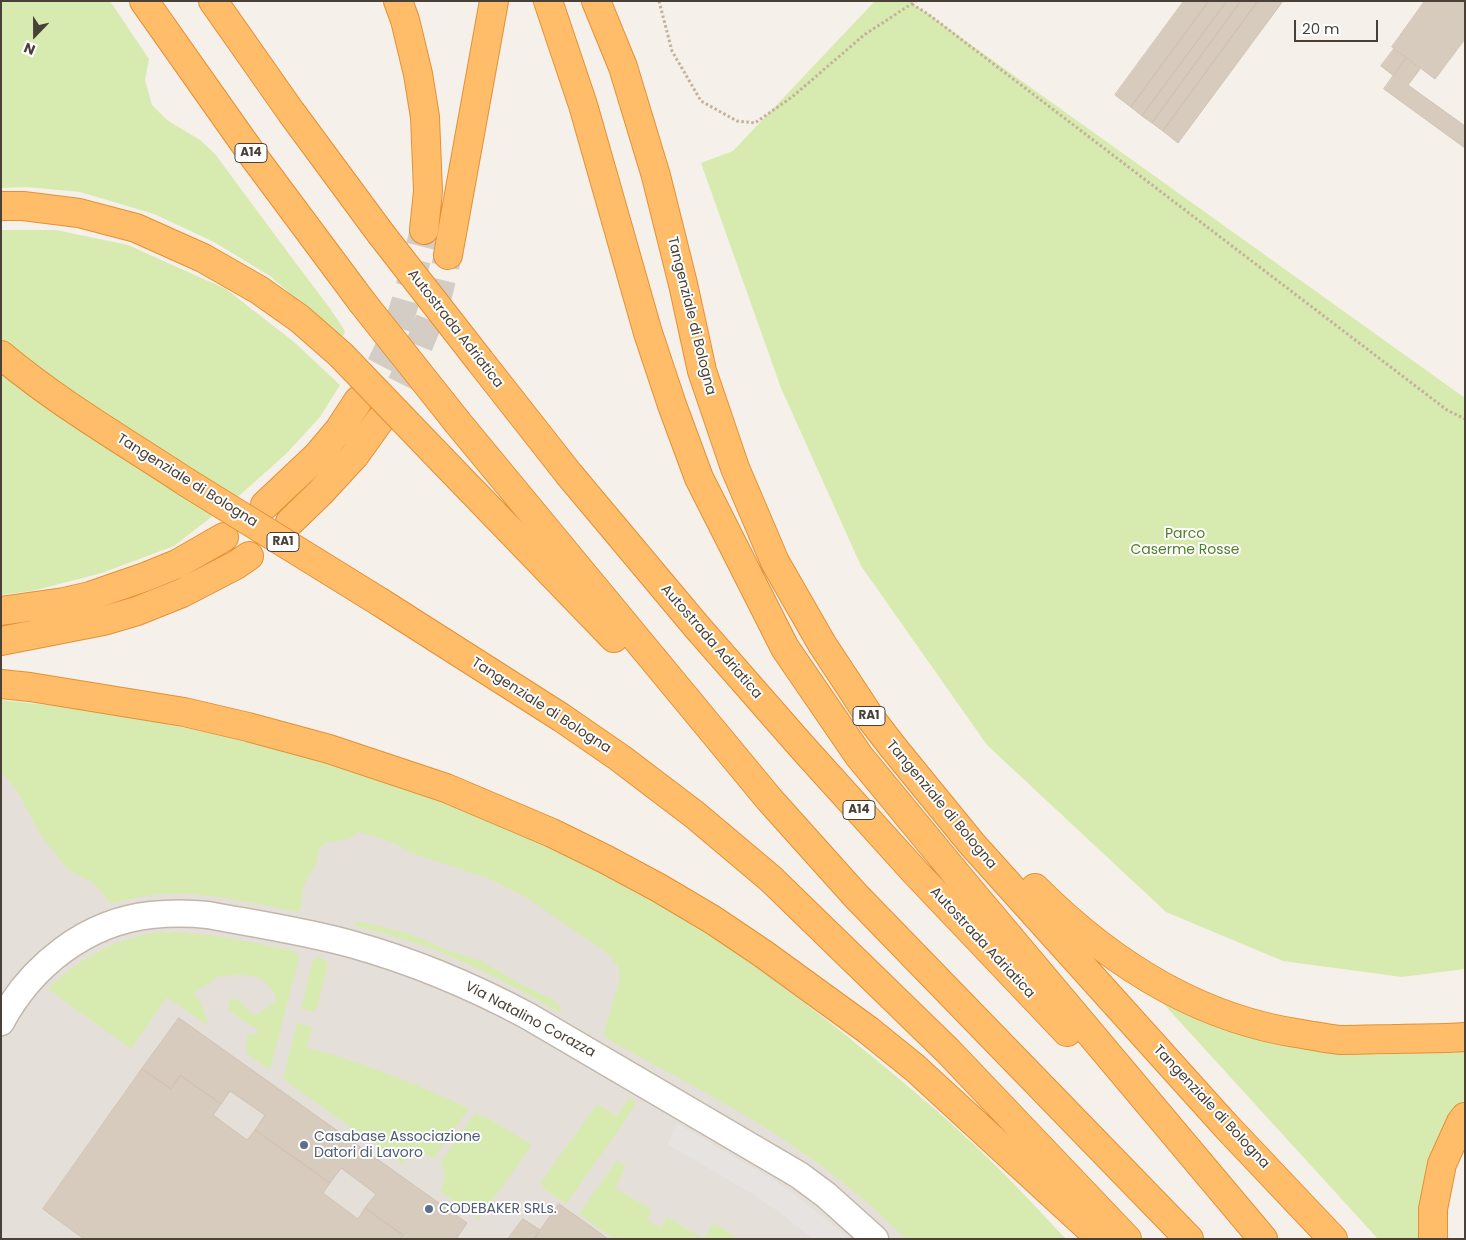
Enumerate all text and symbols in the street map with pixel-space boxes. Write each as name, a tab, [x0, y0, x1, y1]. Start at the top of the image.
north arrow	[10, 10, 60, 60]
scale bar	[1296, 10, 1380, 42]
text: 20 m	[1302, 18, 1340, 39]
text: N	[21, 38, 38, 60]
road number: A14	[235, 144, 267, 162]
street label: Tangenziale di Bologna	[663, 235, 719, 397]
street label: Autostrada Adriatica	[404, 266, 506, 392]
street label: Tangenziale di Bologna	[114, 431, 260, 531]
park label: Parco Caserme Rosse	[1130, 526, 1240, 558]
road number: RA1	[267, 532, 299, 552]
street label: Autostrada Adriatica	[657, 581, 765, 703]
street label: Tangenziale di Bologna	[468, 655, 614, 757]
road number: RA1	[853, 706, 885, 726]
street label: Tangenziale di Bologna	[882, 737, 1000, 873]
road number: A14	[843, 800, 875, 820]
street label: Autostrada Adriatica	[926, 884, 1038, 1002]
street label: Via Natalino Corazza	[462, 979, 598, 1061]
street label: Tangenziale di Bologna	[1149, 1042, 1273, 1172]
place label: Casabase Associazione Datori di Lavoro	[314, 1129, 481, 1162]
marker: Casabase Associazione Datori di Lavoro	[298, 1139, 310, 1151]
place label: CODEBAKER SRLs.	[439, 1201, 557, 1217]
marker: CODEBAKER SRLs.	[423, 1203, 435, 1215]

